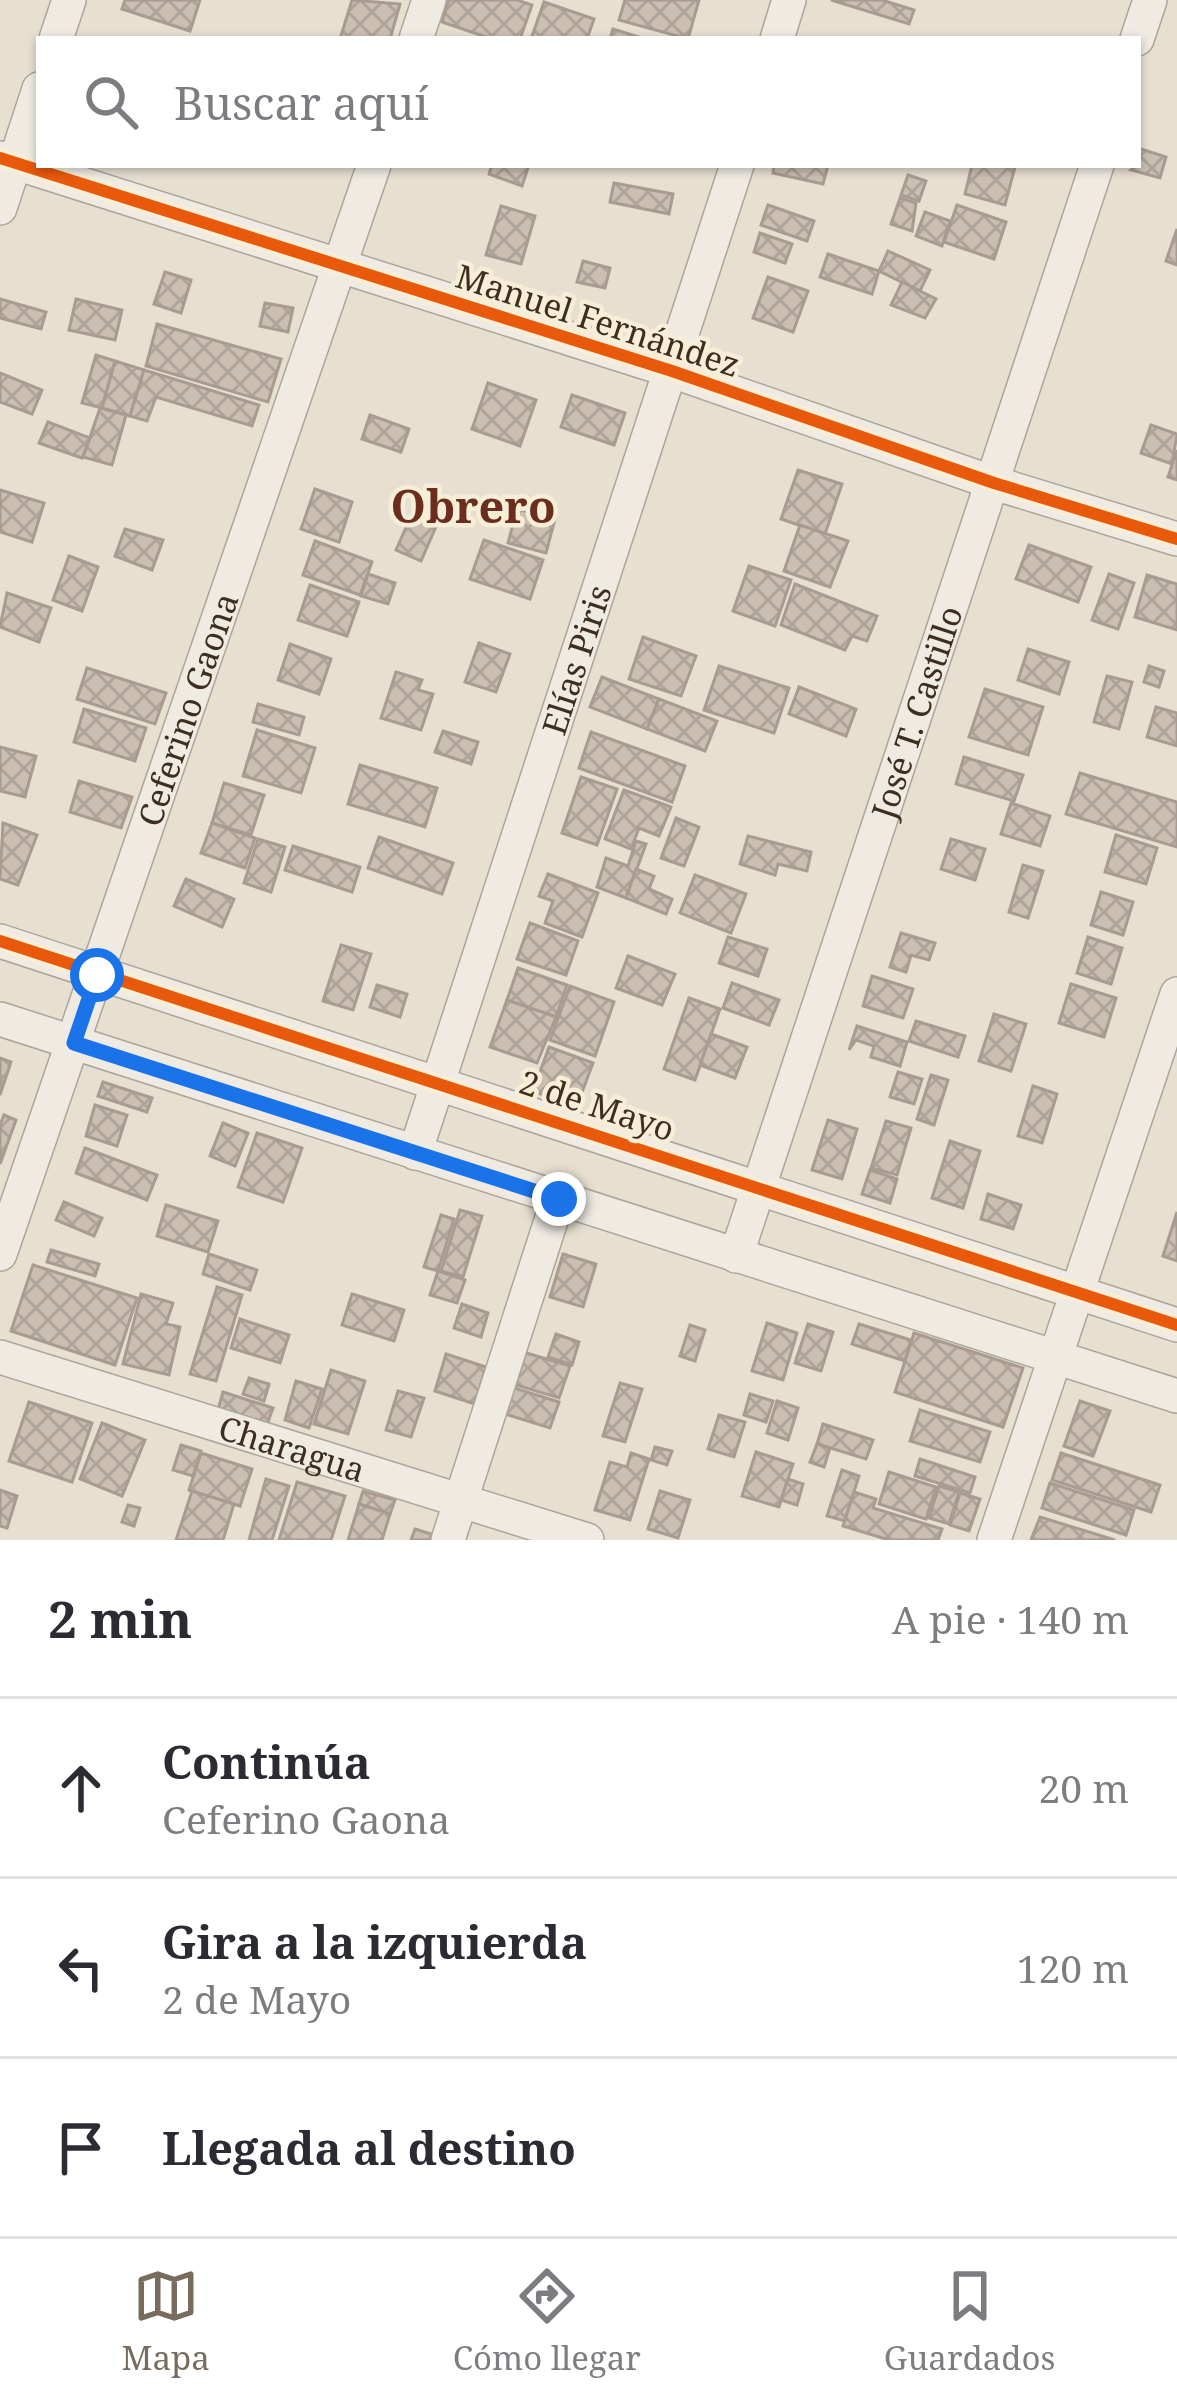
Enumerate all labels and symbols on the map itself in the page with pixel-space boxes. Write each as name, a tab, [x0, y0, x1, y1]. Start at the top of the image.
street label: Manuel Fernández	[451, 253, 745, 387]
district label: Obrero	[390, 475, 556, 536]
street label: Elías Piris	[530, 579, 621, 740]
street label: Ceferino Gaona	[126, 587, 248, 832]
street label: José T. Castillo	[860, 600, 972, 825]
route start	[70, 948, 124, 1002]
street label: 2 de Mayo	[514, 1059, 680, 1151]
route end	[532, 1172, 586, 1226]
street label: Charagua	[214, 1404, 371, 1492]

